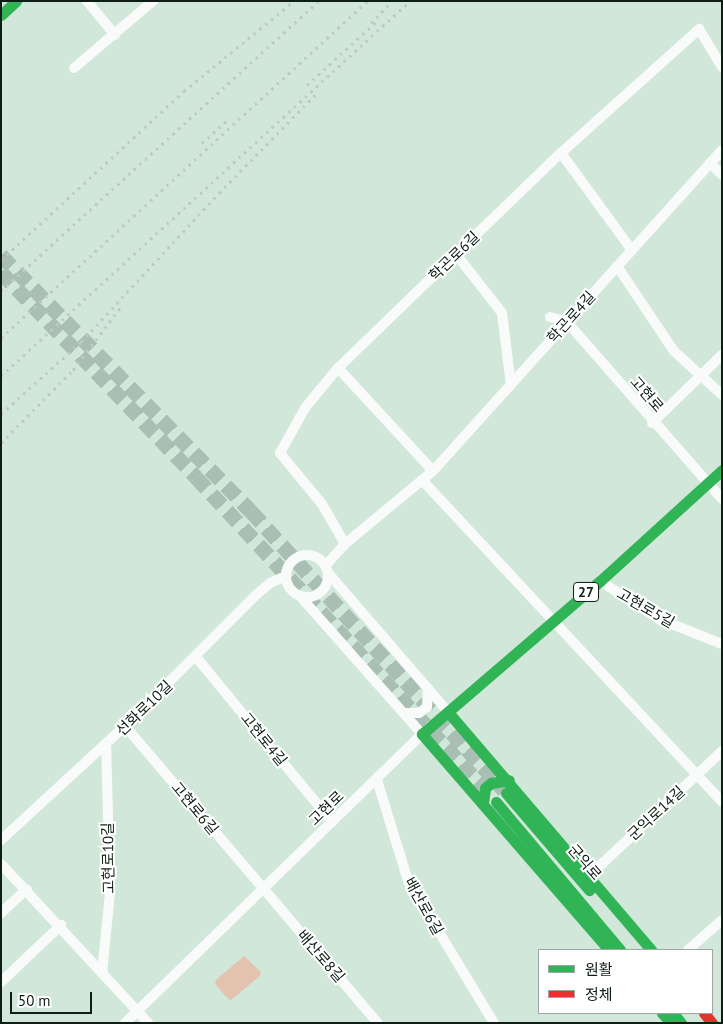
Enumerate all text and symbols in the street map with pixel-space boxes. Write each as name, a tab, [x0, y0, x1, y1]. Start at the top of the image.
street label: 학곤로6길	[425, 228, 483, 284]
street label: 학곤로4길	[543, 287, 599, 347]
street label: 고현로	[627, 372, 667, 416]
road number: 27	[572, 580, 600, 604]
street label: 고현로5길	[614, 584, 678, 632]
street label: 선화로10길	[112, 677, 176, 739]
street label: 고현로4길	[237, 709, 291, 769]
street label: 고현로6길	[168, 778, 222, 838]
street label: 군익로14길	[624, 782, 688, 844]
street label: 고현로	[305, 787, 347, 829]
street label: 고현로10길	[98, 822, 118, 894]
street label: 군익로	[565, 840, 605, 884]
street label: 배산로6길	[401, 874, 447, 938]
street label: 배산로8길	[293, 926, 349, 986]
legend	[538, 949, 713, 1014]
text: 원활	[585, 960, 613, 979]
scale bar	[12, 982, 95, 1014]
text: 정체	[585, 985, 613, 1004]
text: 50 m	[18, 991, 51, 1010]

